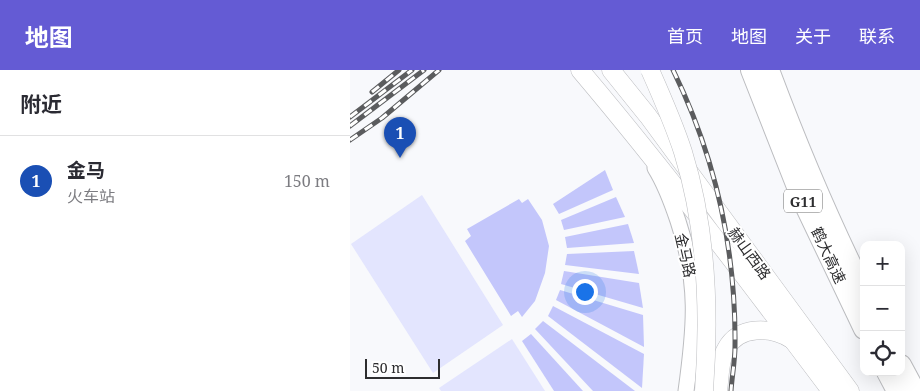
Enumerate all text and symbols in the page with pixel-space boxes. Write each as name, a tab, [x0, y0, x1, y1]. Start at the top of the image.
text: 地图	[25, 20, 73, 53]
text: 首页	[667, 24, 703, 48]
text: 地图	[731, 24, 767, 48]
text: 关于	[795, 24, 831, 48]
text: 联系	[859, 24, 895, 48]
text: 附近	[20, 90, 62, 118]
pin: 1	[384, 117, 416, 158]
text: 金马	[67, 157, 105, 183]
text: 1	[31, 170, 41, 192]
text: 150 m	[284, 170, 330, 192]
text: 火车站	[67, 185, 115, 207]
road number: G11	[784, 190, 822, 212]
street label: 赫山西路	[724, 223, 776, 283]
street label: 鹤大高速	[807, 224, 851, 286]
street label: 金马路	[671, 231, 701, 279]
map controls	[860, 241, 905, 376]
button: +	[860, 241, 905, 286]
your location	[572, 279, 598, 305]
button: −	[860, 286, 905, 331]
button: locate	[860, 331, 905, 376]
scale bar	[365, 356, 440, 379]
text: 50 m	[372, 358, 405, 377]

